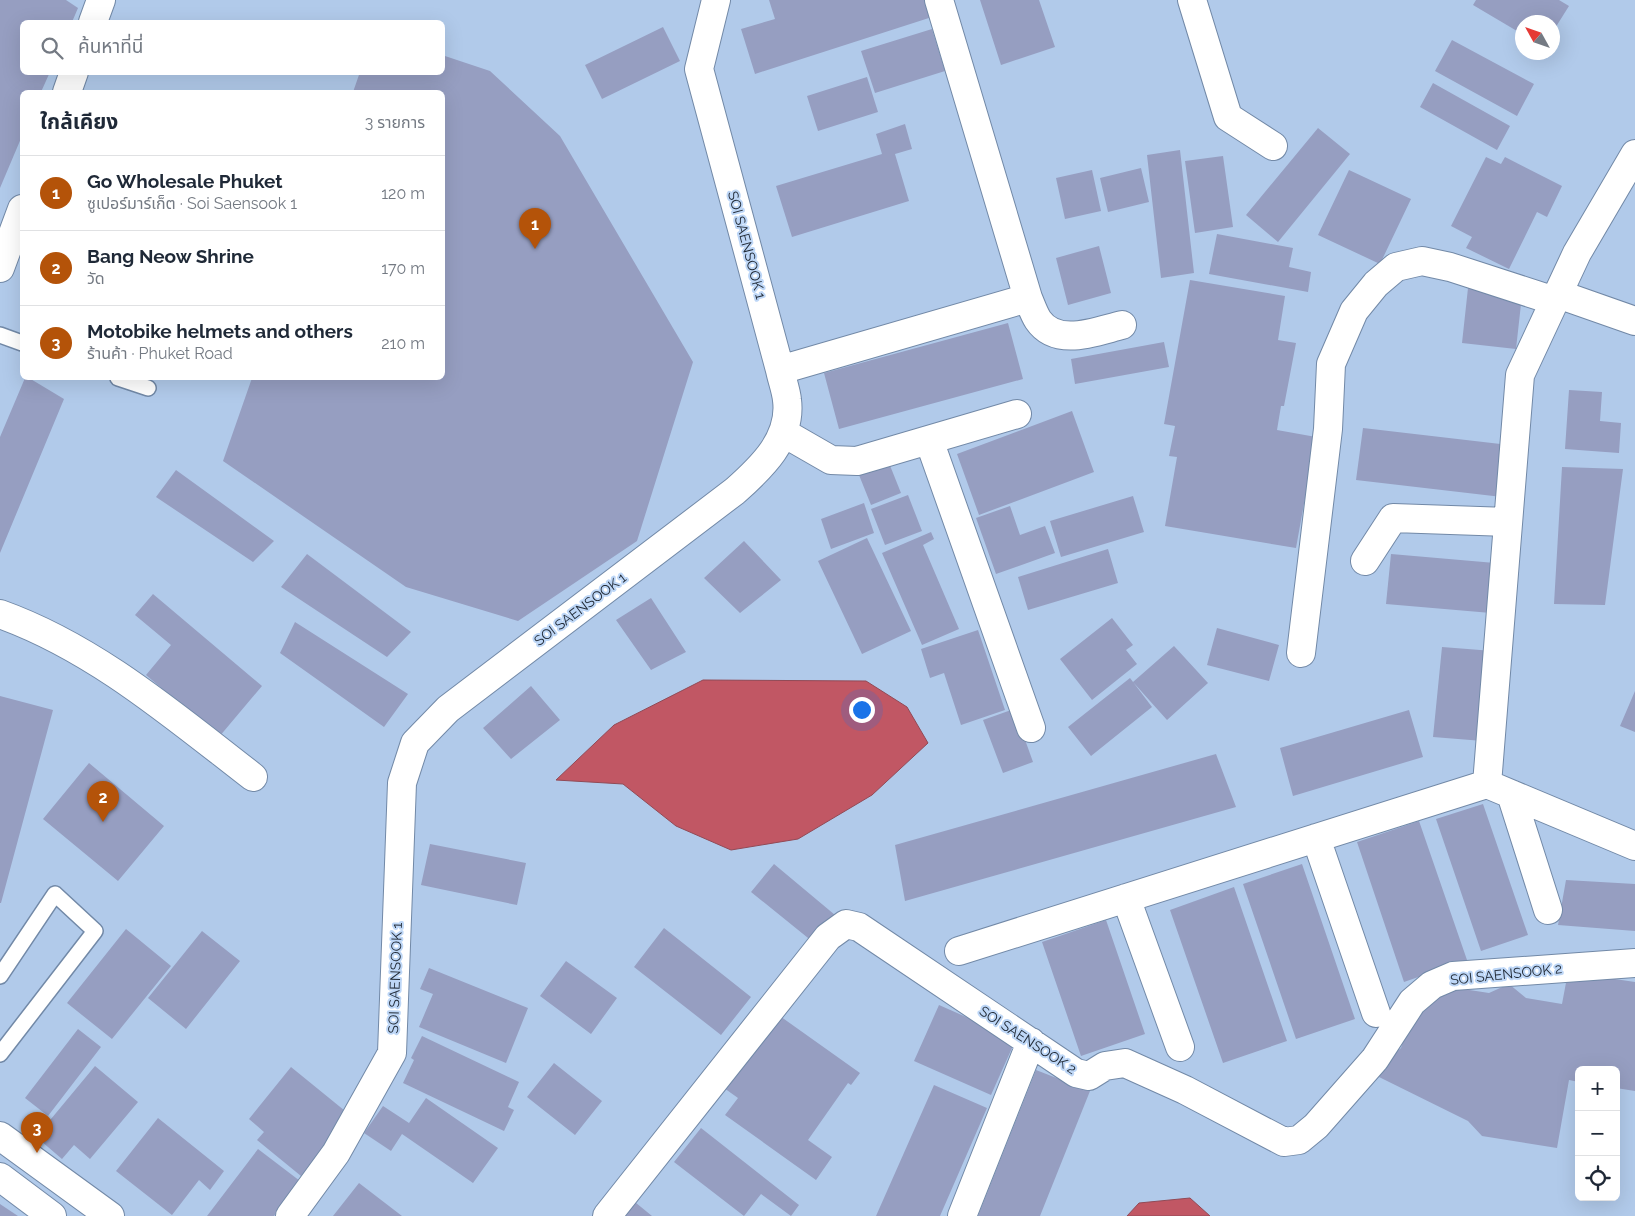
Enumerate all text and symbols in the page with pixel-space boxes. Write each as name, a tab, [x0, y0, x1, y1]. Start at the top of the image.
north arrow	[1515, 15, 1560, 60]
search box	[20, 20, 445, 75]
icon: search	[38, 34, 66, 62]
text: ค้นหาที่นี่	[78, 35, 143, 57]
text: ใกล้เคียง	[40, 109, 118, 134]
text: 3 รายการ	[365, 113, 425, 132]
text: Go Wholesale Phuket	[87, 170, 283, 192]
text: 1	[52, 184, 60, 203]
text: 120 m	[381, 184, 425, 203]
street label: SOI SAENSOOK 1	[725, 189, 769, 301]
text: ซูเปอร์มาร์เก็ต · Soi Saensook 1	[87, 194, 297, 213]
pin: 1	[519, 208, 551, 249]
text: Bang Neow Shrine	[87, 245, 254, 267]
text: 2	[51, 259, 61, 278]
text: 170 m	[381, 259, 425, 278]
text: วัด	[87, 269, 105, 288]
text: Motobike helmets and others	[87, 320, 353, 342]
text: 3	[52, 334, 60, 353]
text: 210 m	[381, 334, 425, 353]
text: ร้านค้า · Phuket Road	[87, 344, 233, 363]
street label: SOI SAENSOOK 1	[531, 569, 629, 649]
your location	[849, 697, 875, 723]
pin: 2	[87, 781, 119, 822]
street label: SOI SAENSOOK 1	[385, 922, 405, 1034]
street label: SOI SAENSOOK 2	[1449, 960, 1563, 988]
street label: SOI SAENSOOK 2	[977, 1003, 1079, 1077]
map controls	[1575, 1066, 1620, 1201]
button: +	[1575, 1066, 1620, 1111]
button: −	[1575, 1111, 1620, 1156]
pin: 3	[21, 1112, 53, 1153]
button: locate	[1575, 1156, 1620, 1201]

